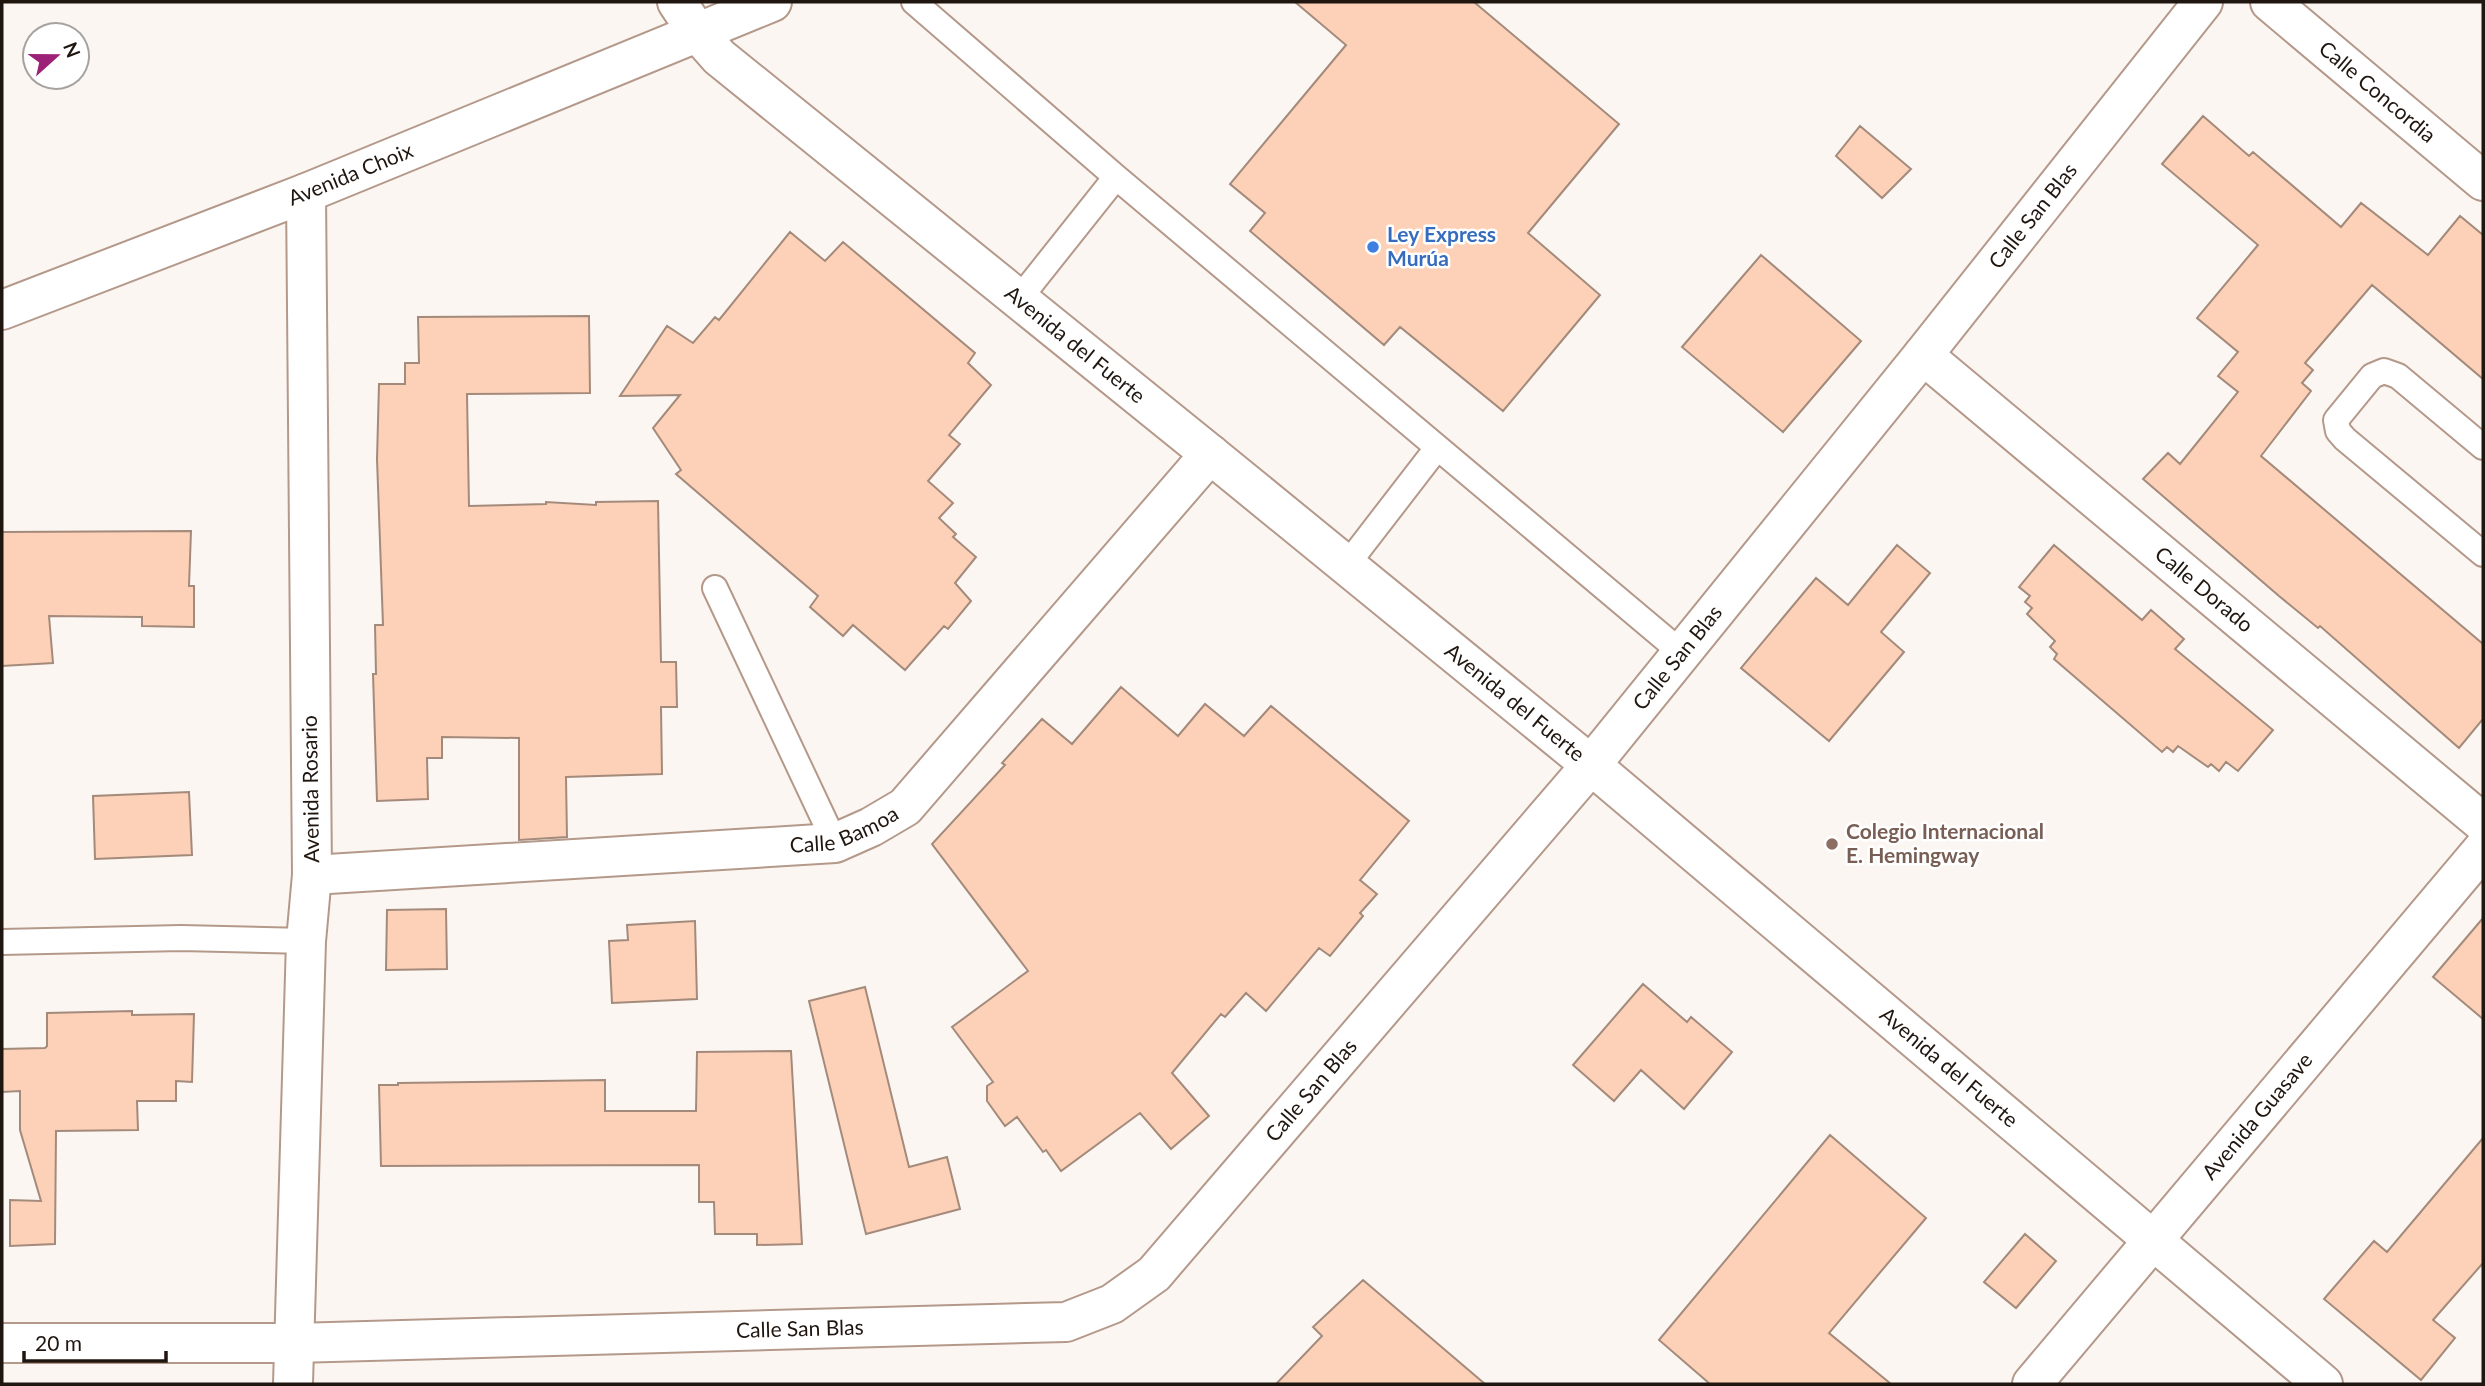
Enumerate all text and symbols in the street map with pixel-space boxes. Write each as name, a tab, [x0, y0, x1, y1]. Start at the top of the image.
north arrow	[21, 21, 91, 91]
street label: Calle Concordia	[2315, 35, 2442, 147]
text: N	[59, 39, 86, 61]
street label: Avenida Choix	[284, 136, 417, 210]
street label: Calle San Blas	[1983, 157, 2081, 273]
place label: Ley Express Murúa	[1387, 221, 1496, 270]
marker: Ley Express Murúa	[1365, 239, 1381, 255]
street label: Avenida del Fuerte	[1001, 280, 1151, 408]
street label: Calle Dorado	[2151, 540, 2259, 637]
street label: Calle San Blas	[1627, 599, 1726, 714]
street label: Avenida del Fuerte	[1441, 637, 1590, 766]
street label: Avenida Rosario	[296, 715, 323, 863]
street label: Calle Bamoa	[789, 800, 902, 857]
place label: Colegio Internacional E. Hemingway	[1846, 818, 2044, 867]
marker: Colegio Internacional E. Hemingway	[1824, 836, 1840, 852]
street label: Avenida del Fuerte	[1876, 1001, 2024, 1132]
street label: Calle San Blas	[1259, 1033, 1361, 1146]
street label: Avenida Guasave	[2196, 1047, 2317, 1184]
street label: Calle San Blas	[736, 1314, 864, 1342]
scale bar	[24, 1320, 166, 1364]
text: 20 m	[35, 1330, 82, 1355]

